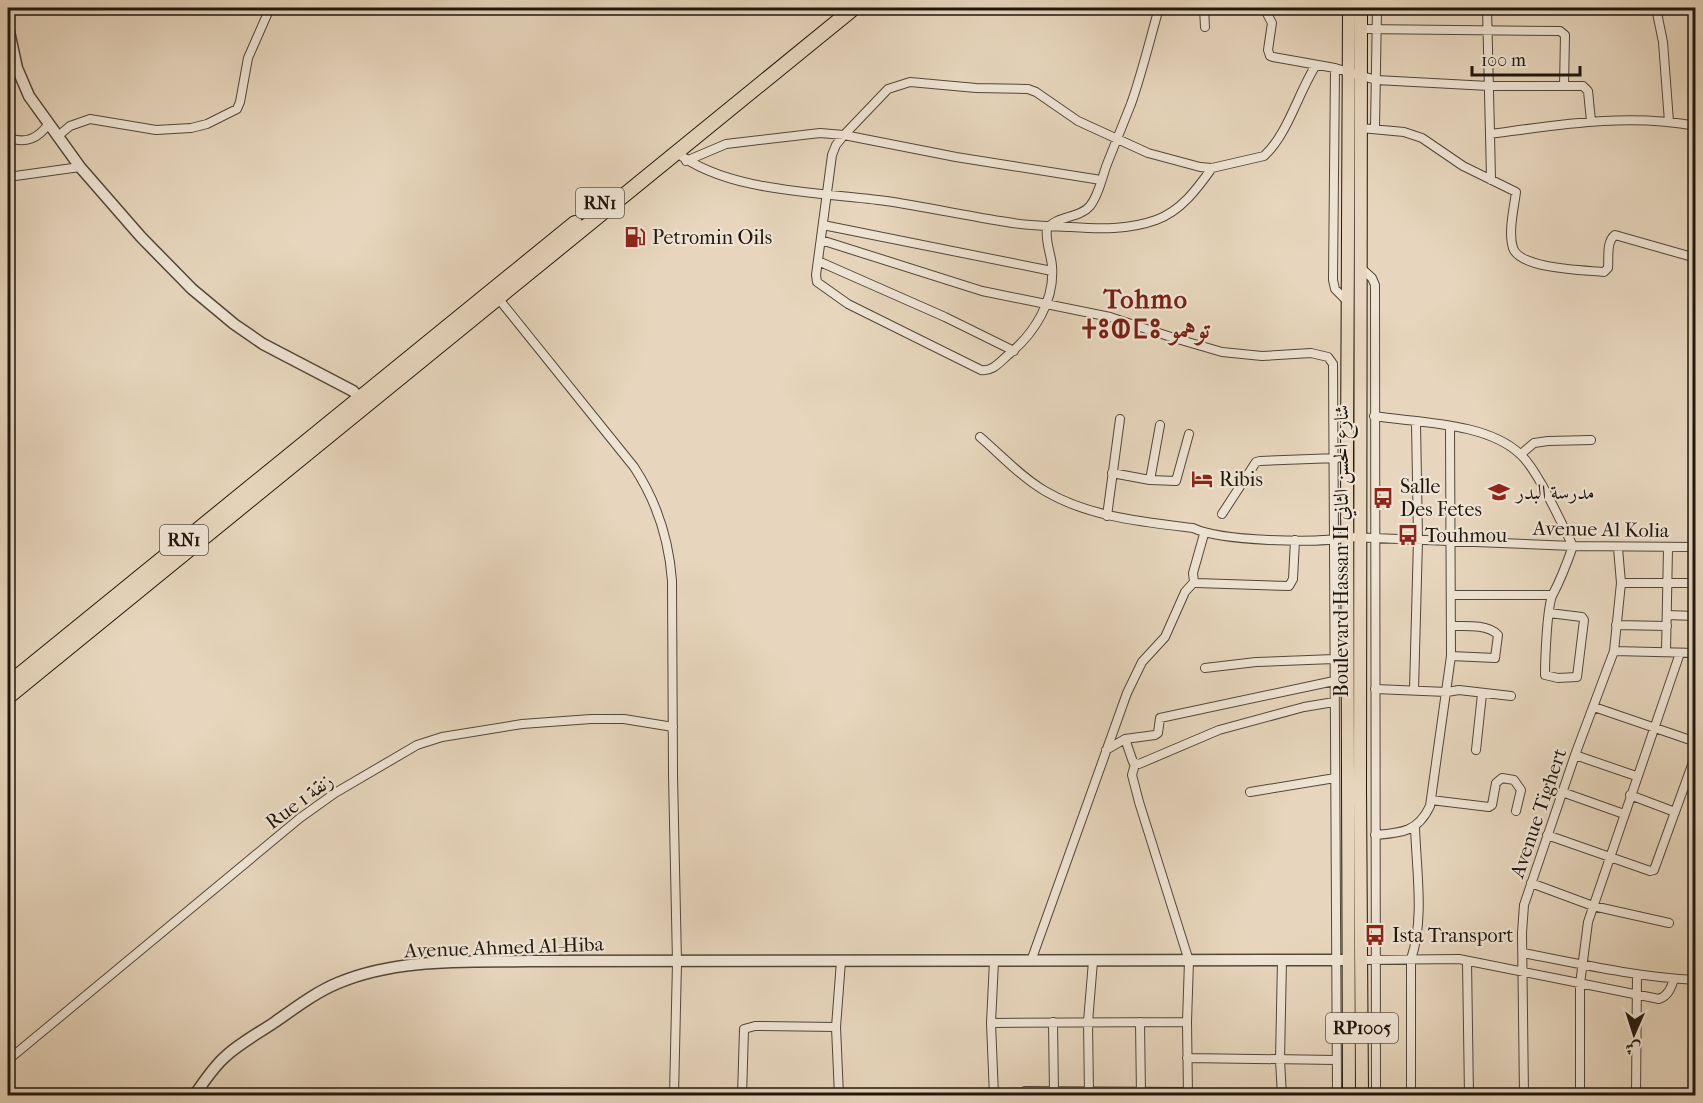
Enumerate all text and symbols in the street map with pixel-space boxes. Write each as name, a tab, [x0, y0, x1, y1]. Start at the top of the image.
scale bar	[1472, 39, 1580, 77]
text: 100 m	[1481, 50, 1526, 71]
road number: RN1	[576, 188, 624, 218]
fuel station icon: Petromin Oils	[623, 225, 647, 249]
place label: Petromin Oils	[652, 226, 772, 249]
district label: Tohmo ⵜⵓⵀⵎⵓ توهمو	[1082, 284, 1211, 346]
street label: Boulevard Hassan II شارع الحسن الثاني	[1330, 405, 1359, 697]
hotel icon: Ribis	[1190, 467, 1214, 491]
place label: Ribis	[1219, 468, 1263, 491]
place label: Salle Des Fetes	[1400, 475, 1482, 521]
school or university icon: مدرسة البدر	[1487, 480, 1511, 504]
place label: مدرسة البدر	[1514, 481, 1595, 504]
bus stop icon: Salle Des Fetes	[1371, 486, 1395, 510]
street label: Avenue Al Kolia	[1532, 517, 1670, 542]
bus stop icon: Touhmou	[1396, 523, 1420, 547]
place label: Touhmou	[1425, 524, 1508, 547]
road number: RN1	[160, 525, 208, 555]
street label: Avenue Tighert	[1505, 745, 1571, 882]
street label: Rue 1 زنقة	[261, 769, 337, 834]
bus stop icon: Ista Transport	[1363, 923, 1387, 947]
place label: Ista Transport	[1392, 924, 1513, 947]
street label: Avenue Ahmed Al-Hiba	[403, 932, 605, 963]
north arrow	[1604, 1004, 1664, 1064]
road number: RP1005	[1326, 1013, 1398, 1043]
text: ش	[1625, 1039, 1642, 1058]

